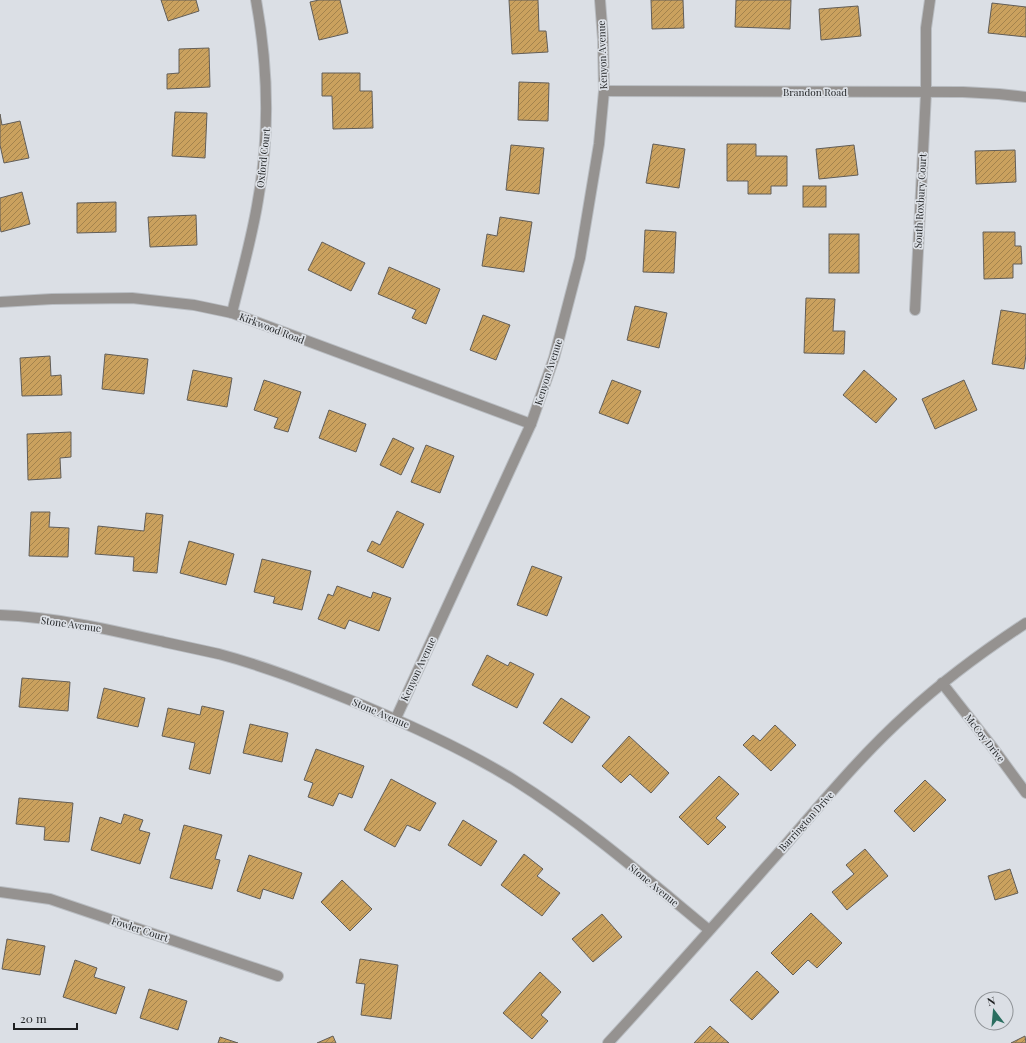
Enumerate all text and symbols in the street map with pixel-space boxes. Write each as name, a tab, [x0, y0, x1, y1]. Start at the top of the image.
street label: Kenyon Avenue	[594, 20, 610, 90]
street label: Brandon Road	[783, 85, 847, 99]
street label: Oxford Court	[253, 127, 273, 188]
street label: South Roxbury Court	[911, 153, 929, 249]
street label: Kirkwood Road	[237, 309, 307, 347]
street label: Kenyon Avenue	[531, 337, 565, 407]
street label: Stone Avenue	[40, 613, 102, 635]
street label: Kenyon Avenue	[397, 635, 439, 703]
street label: Stone Avenue	[350, 695, 412, 731]
street label: McCoy Drive	[962, 711, 1008, 765]
street label: Barrington Drive	[775, 788, 837, 854]
street label: Stone Avenue	[626, 860, 682, 910]
street label: Fowler Court	[110, 913, 171, 945]
north arrow	[974, 991, 1014, 1031]
text: N	[985, 993, 997, 1009]
scale bar	[14, 1005, 77, 1031]
text: 20 m	[20, 1010, 47, 1026]

